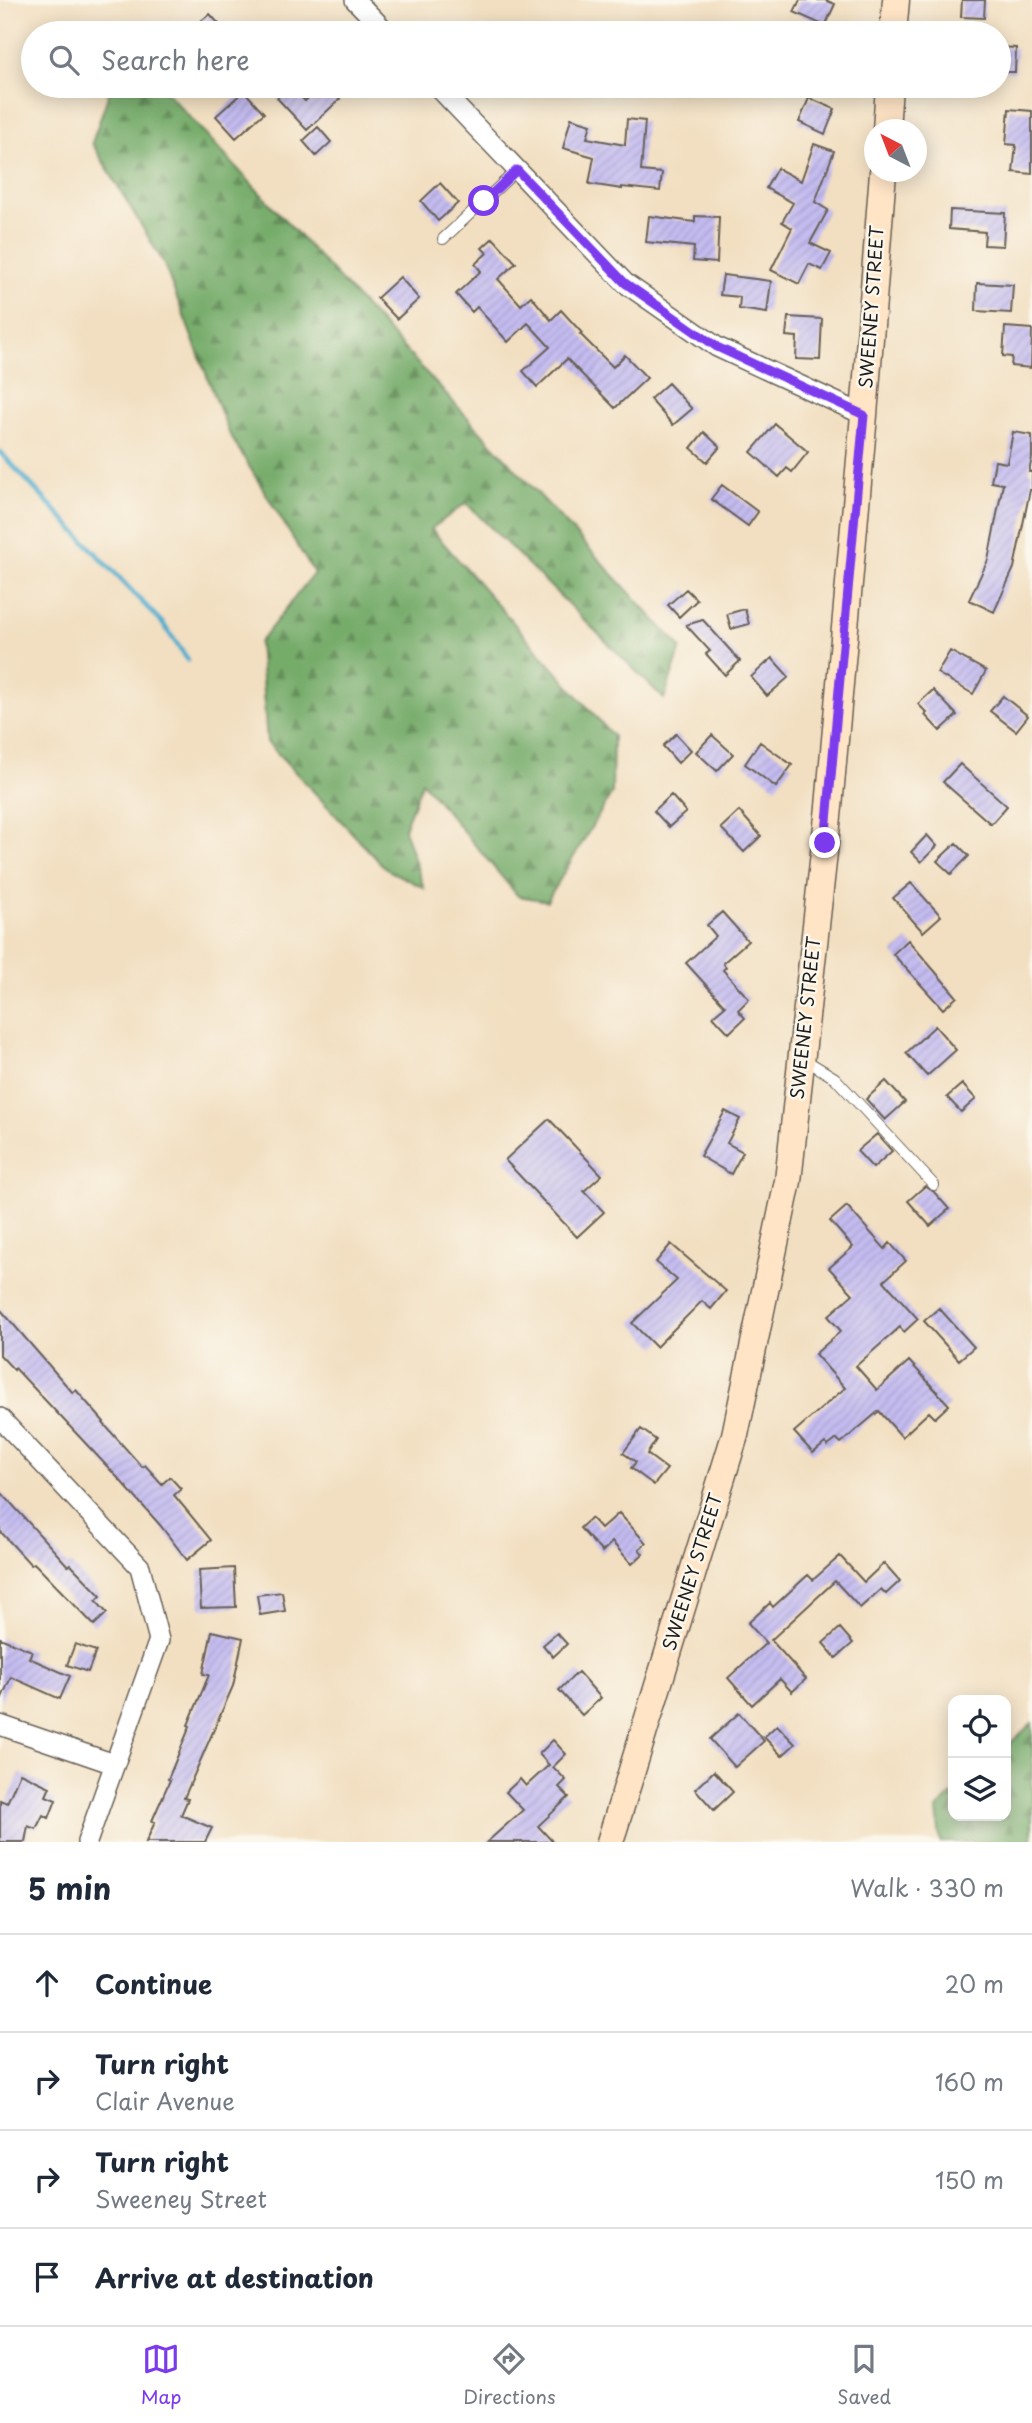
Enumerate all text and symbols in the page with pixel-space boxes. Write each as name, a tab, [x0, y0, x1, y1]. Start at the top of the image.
search box	[21, 21, 1011, 98]
text: Search here	[101, 40, 250, 79]
icon: search	[45, 41, 83, 79]
north arrow	[864, 119, 927, 182]
route start	[468, 185, 499, 216]
street label: SWEENEY STREET	[851, 224, 890, 389]
route end	[809, 827, 840, 858]
street label: SWEENEY STREET	[783, 934, 827, 1101]
street label: SWEENEY STREET	[655, 1489, 729, 1654]
map controls	[948, 1695, 1011, 1821]
button: locate	[948, 1695, 1011, 1758]
button: layers	[948, 1758, 1011, 1821]
text: 5 min	[28, 1865, 111, 1910]
text: Walk · 330 m	[850, 1870, 1004, 1905]
icon: ahead	[28, 1964, 66, 2002]
text: Continue	[95, 1964, 212, 2003]
text: 20 m	[945, 1966, 1004, 2001]
text: Turn right	[95, 2044, 229, 2083]
icon: right	[28, 2062, 66, 2100]
text: 160 m	[935, 2064, 1004, 2099]
text: Clair Avenue	[95, 2083, 235, 2118]
text: Turn right	[95, 2142, 229, 2181]
icon: right	[28, 2160, 66, 2198]
text: 150 m	[935, 2162, 1004, 2197]
text: Sweeney Street	[95, 2181, 267, 2216]
icon: arrive	[28, 2258, 66, 2296]
text: Arrive at destination	[95, 2258, 374, 2297]
tab: Map	[141, 2340, 181, 2410]
tab: Directions	[463, 2340, 556, 2410]
tab: Saved	[837, 2340, 891, 2410]

